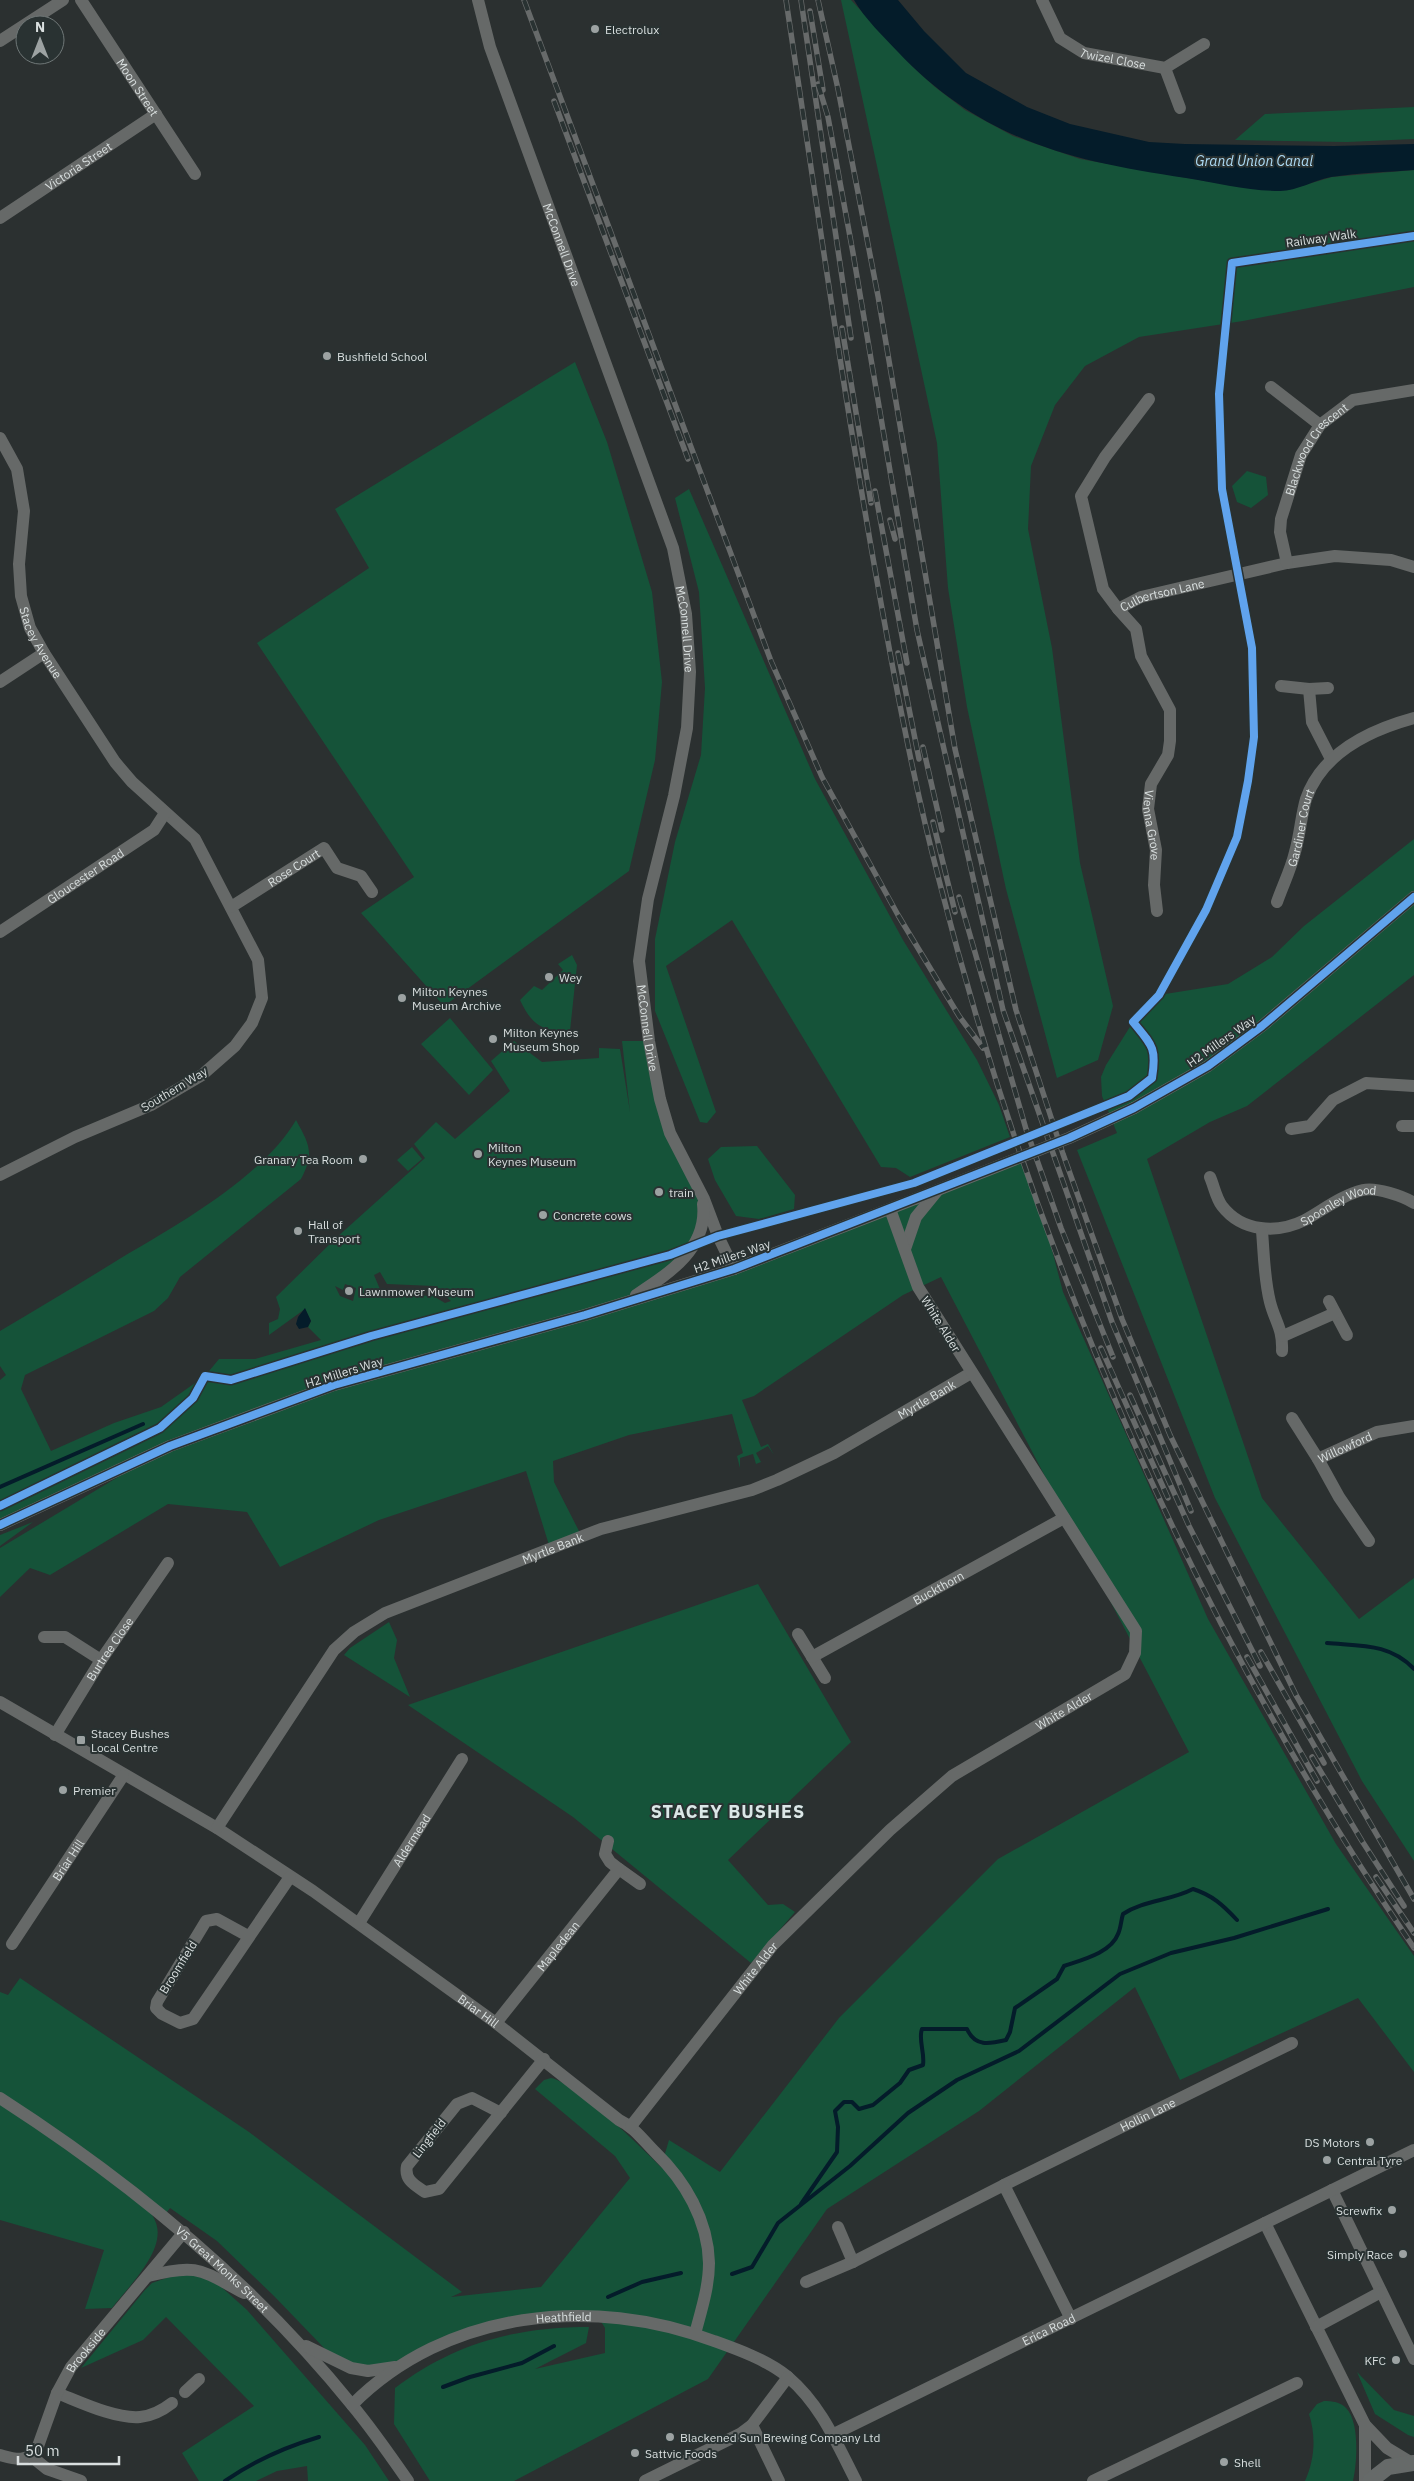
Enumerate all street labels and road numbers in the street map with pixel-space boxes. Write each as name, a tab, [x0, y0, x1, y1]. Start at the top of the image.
street label: Twizel Close	[1077, 45, 1148, 72]
street label: Moon Street	[114, 55, 162, 119]
street label: Victoria Street	[42, 138, 114, 193]
street label: McConnell Drive	[540, 201, 584, 289]
street label: Railway Walk	[1285, 226, 1358, 250]
street label: Blackwood Crescent	[1281, 399, 1351, 497]
street label: Culbertson Lane	[1117, 575, 1206, 614]
street label: McConnell Drive	[673, 584, 698, 673]
street label: Stacey Avenue	[17, 605, 66, 681]
street label: Gardiner Court	[1284, 786, 1317, 869]
street label: Vienna Grove	[1140, 789, 1164, 861]
street label: Gloucester Road	[44, 845, 126, 907]
street label: Rose Court	[264, 845, 323, 890]
street label: McConnell Drive	[635, 984, 662, 1073]
street label: H2 Millers Way	[1184, 1012, 1258, 1070]
street label: Southern Way	[138, 1063, 210, 1115]
street label: Spoonley Wood	[1298, 1182, 1377, 1229]
street label: H2 Millers Way	[692, 1236, 772, 1276]
street label: White Alder	[918, 1293, 964, 1355]
street label: H2 Millers Way	[303, 1353, 385, 1391]
street label: Myrtle Bank	[895, 1376, 959, 1422]
street label: Willowford	[1315, 1428, 1374, 1466]
street label: Myrtle Bank	[520, 1529, 586, 1567]
street label: Buckthorn	[910, 1567, 966, 1608]
street label: Burtree Close	[83, 1614, 136, 1683]
street label: White Alder	[1033, 1687, 1095, 1733]
street label: Aldermead	[389, 1811, 433, 1869]
street label: Briar Hill	[48, 1836, 87, 1883]
street label: Mapledean	[533, 1918, 582, 1974]
street label: White Alder	[730, 1937, 780, 1997]
street label: Broomfield	[156, 1938, 200, 1996]
street label: Briar Hill	[455, 1991, 502, 2030]
street label: Hollin Lane	[1117, 2094, 1178, 2134]
street label: Lingfield	[409, 2115, 449, 2161]
street label: V5 Great Monks Street	[173, 2222, 272, 2315]
street label: Heathfield	[535, 2308, 592, 2326]
street label: Erica Road	[1019, 2310, 1078, 2348]
street label: Brookside	[62, 2324, 109, 2375]

